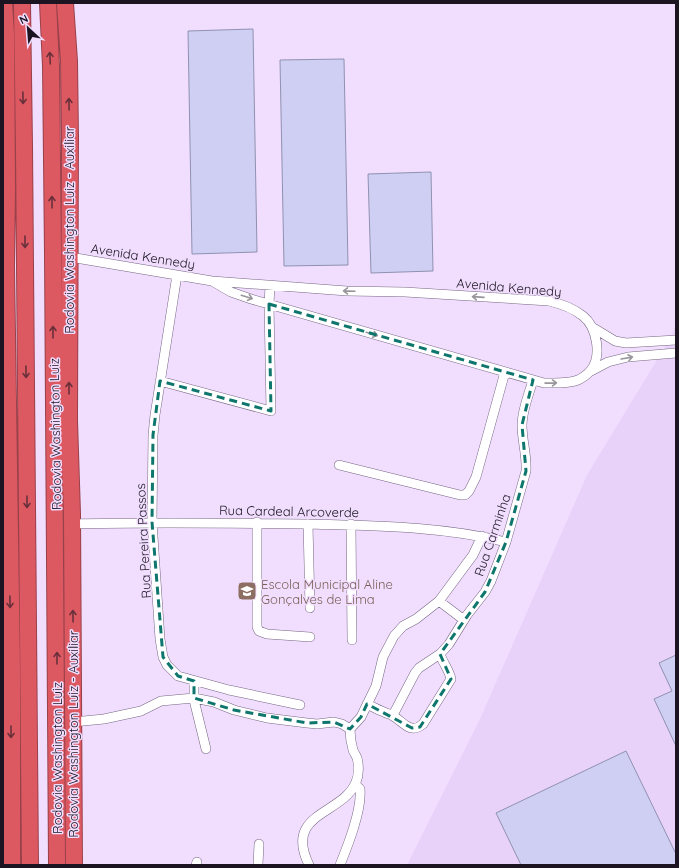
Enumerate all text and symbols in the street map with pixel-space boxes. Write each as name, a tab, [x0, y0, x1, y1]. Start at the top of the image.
north arrow	[8, 8, 48, 48]
text: N	[17, 11, 30, 27]
one-way arrow	[47, 52, 54, 65]
one-way arrow	[20, 91, 27, 104]
one-way arrow	[65, 98, 73, 111]
street label: Rodovia Washington Luiz - Auxiliar	[61, 126, 77, 334]
one-way arrow	[48, 196, 56, 209]
one-way arrow	[21, 235, 29, 248]
street label: Avenida Kennedy	[90, 240, 196, 272]
street label: Avenida Kennedy	[456, 274, 562, 300]
one-way arrow	[343, 287, 356, 295]
one-way arrow	[241, 294, 253, 302]
one-way arrow	[472, 294, 485, 301]
one-way arrow	[49, 326, 57, 339]
one-way arrow	[365, 331, 378, 338]
one-way arrow	[620, 354, 633, 362]
street label: Rodovia Washington Luiz	[46, 358, 64, 510]
one-way arrow	[22, 365, 30, 378]
one-way arrow	[544, 379, 557, 386]
one-way arrow	[65, 382, 73, 395]
street label: Rua Pereira Passos	[132, 483, 154, 599]
street label: Rua Carminha	[470, 492, 514, 578]
one-way arrow	[23, 495, 31, 508]
street label: Rua Cardeal Arcoverde	[219, 502, 359, 520]
place label: Escola Municipal Aline Gonçalves de Lima	[261, 576, 393, 607]
school or university icon: Escola Municipal Aline Gonçalves de Lima	[236, 580, 258, 602]
one-way arrow	[6, 595, 14, 608]
one-way arrow	[69, 610, 76, 623]
street label: Rodovia Washington Luiz - Auxiliar	[65, 630, 81, 838]
one-way arrow	[53, 652, 61, 665]
street label: Rodovia Washington Luiz	[49, 682, 65, 834]
one-way arrow	[7, 725, 15, 738]

